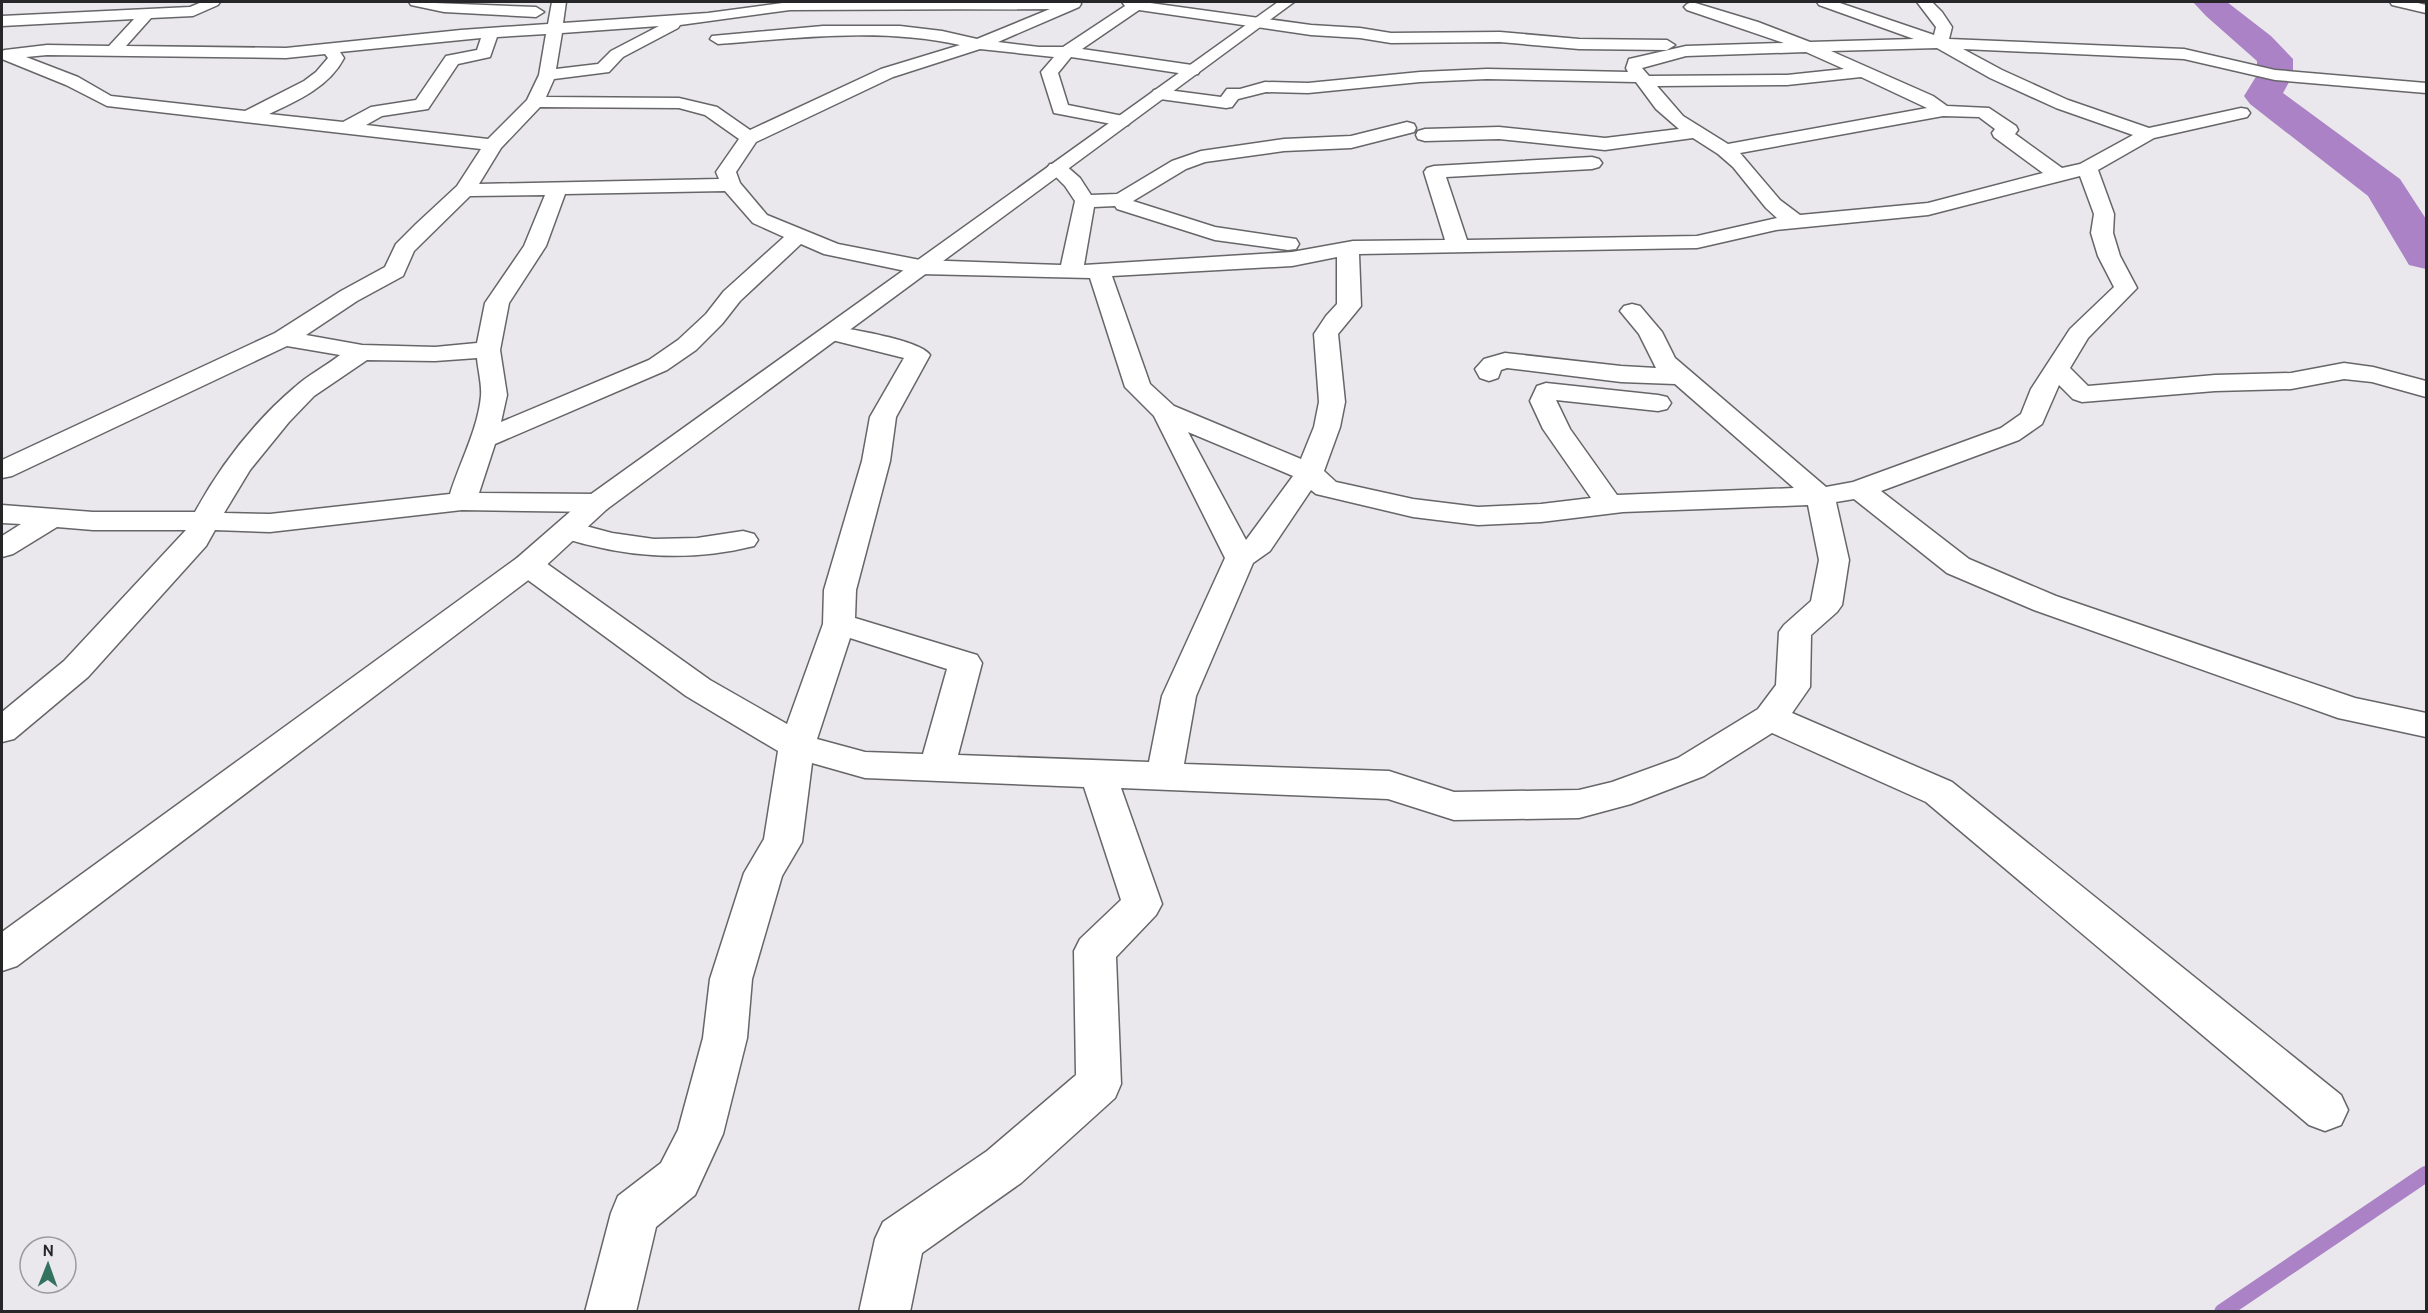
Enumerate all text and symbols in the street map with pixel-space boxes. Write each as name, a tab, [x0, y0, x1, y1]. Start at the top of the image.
north arrow	[18, 1235, 78, 1295]
text: N	[42, 1241, 54, 1260]

